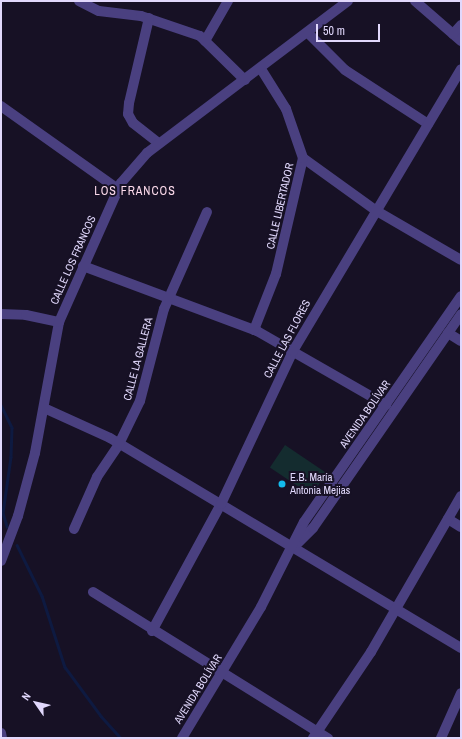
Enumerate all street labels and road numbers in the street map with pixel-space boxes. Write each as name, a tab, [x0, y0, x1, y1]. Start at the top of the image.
street label: CALLE LIBERTADOR	[264, 162, 296, 250]
street label: CALLE LOS FRANCOS	[47, 214, 99, 306]
street label: CALLE LAS FLORES	[261, 298, 313, 380]
street label: CALLE LA GALLERA	[120, 316, 156, 402]
street label: AVENIDA BOLÍVAR	[337, 377, 393, 451]
street label: AVENIDA BOLÍVAR	[171, 652, 225, 726]

